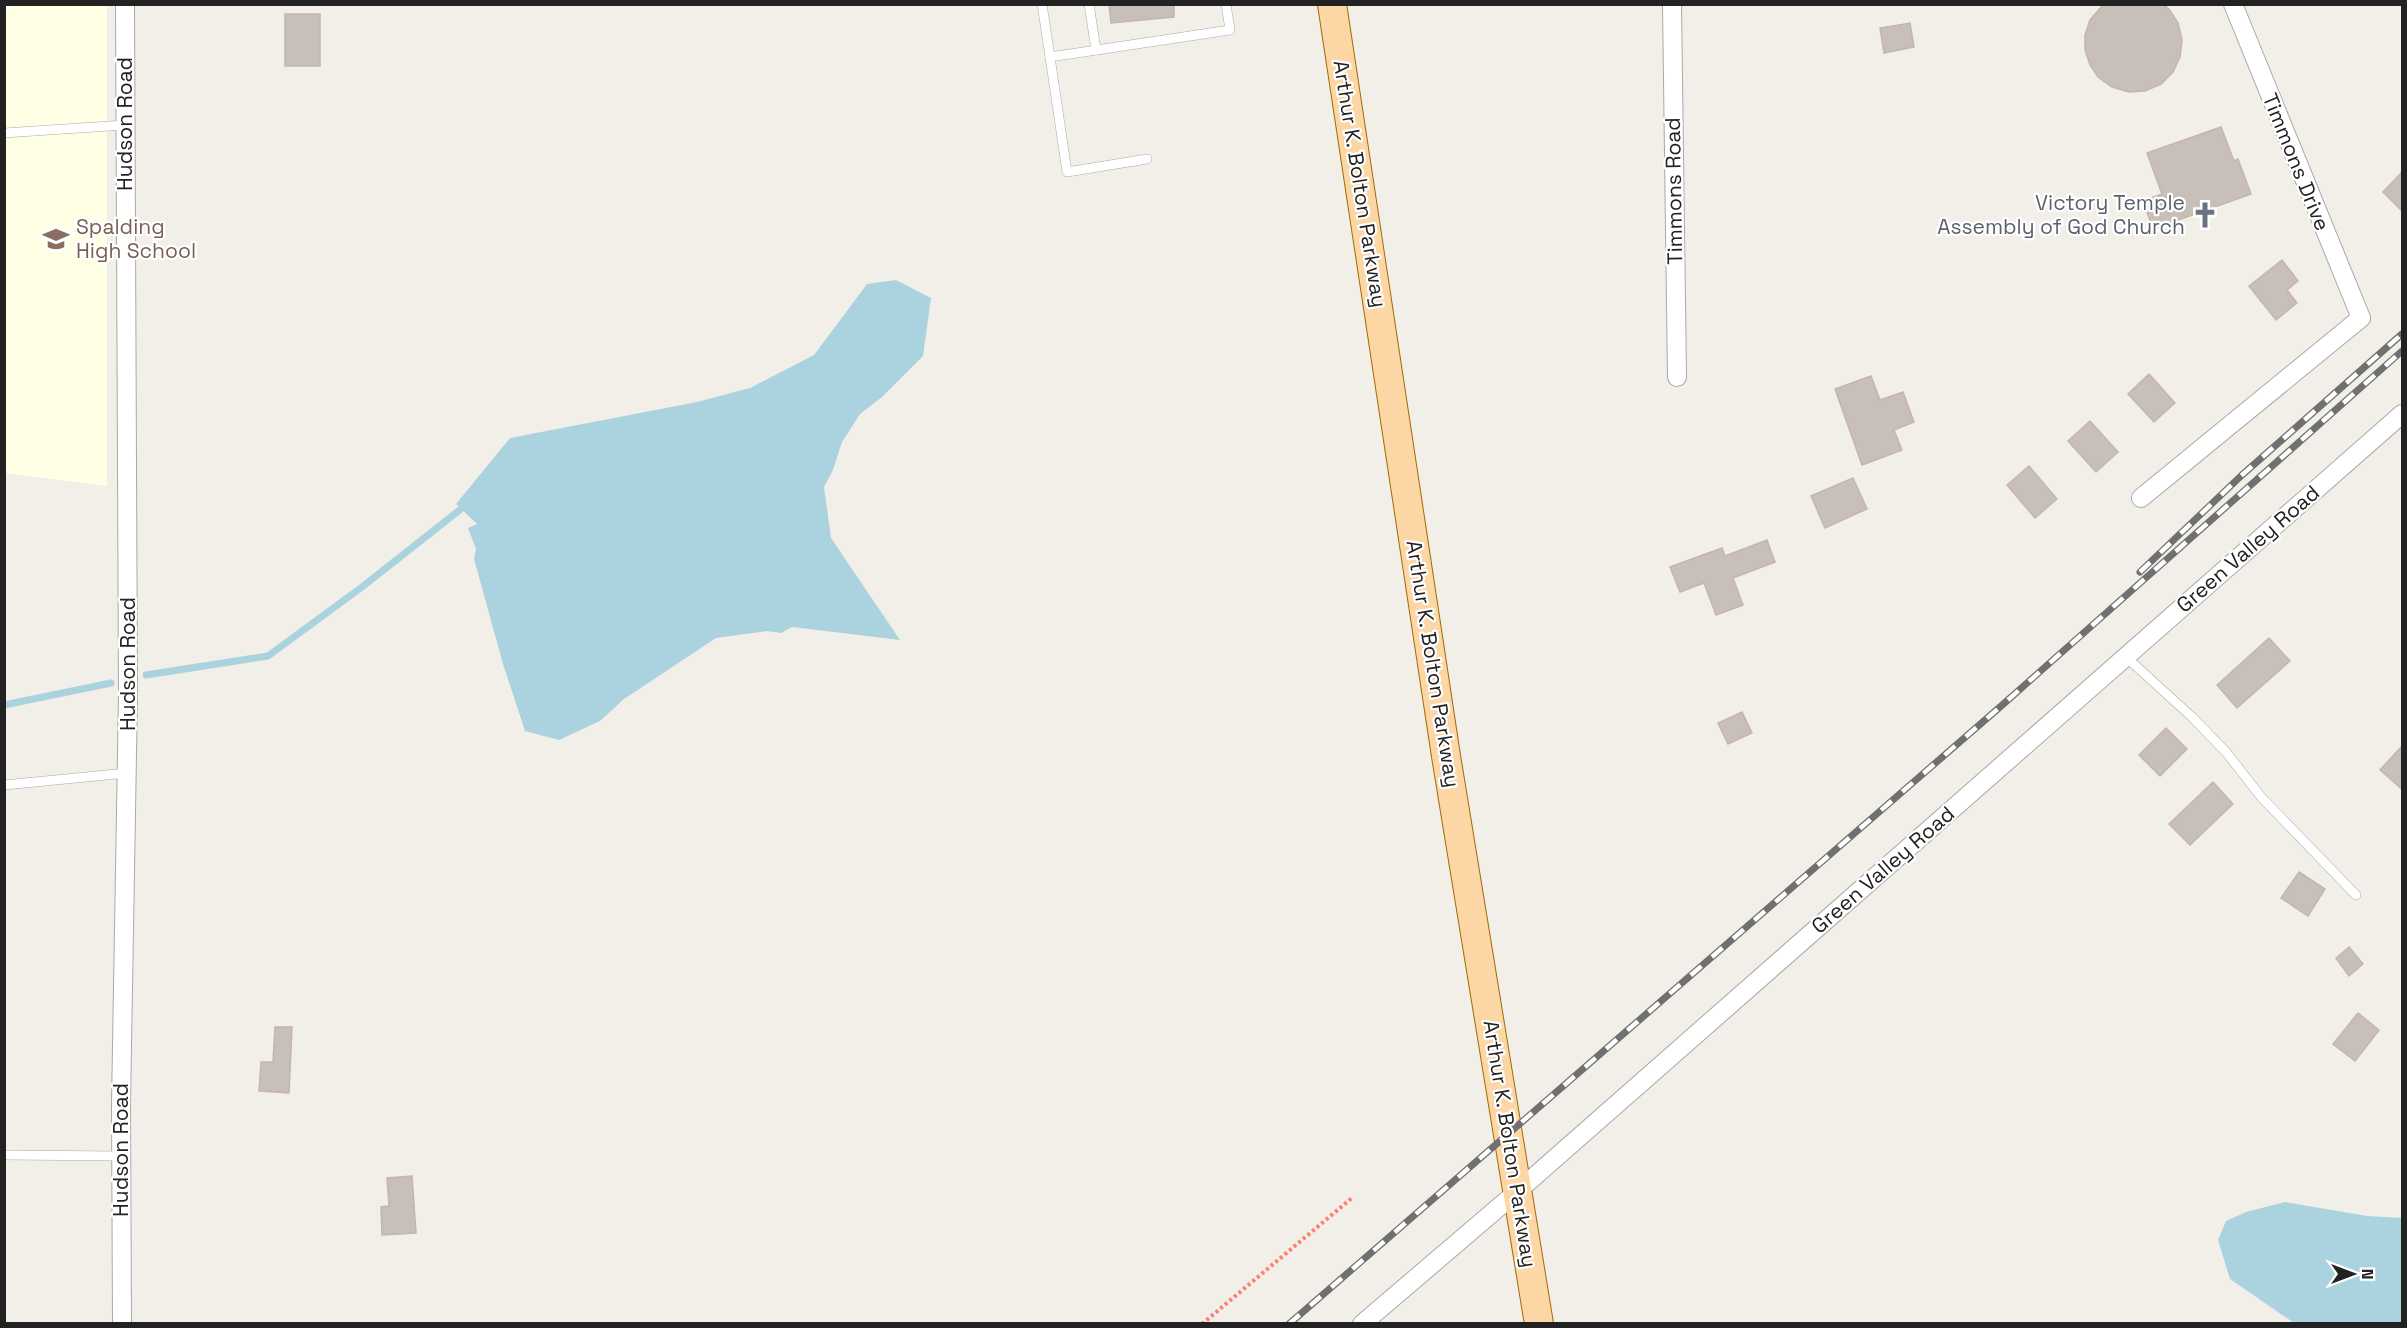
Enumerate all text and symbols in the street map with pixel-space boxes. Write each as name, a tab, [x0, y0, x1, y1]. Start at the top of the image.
street label: Hudson Road	[111, 57, 138, 191]
street label: Arthur K. Bolton Parkway	[1328, 58, 1393, 310]
street label: Timmons Drive	[2257, 89, 2336, 235]
street label: Timmons Road	[1659, 117, 1688, 265]
place label: Victory Temple Assembly of God Church	[1937, 189, 2185, 240]
church icon: Victory Temple Assembly of God Church	[2190, 200, 2220, 230]
place label: Spalding High School	[76, 213, 196, 264]
school or university icon: Spalding High School	[41, 224, 71, 254]
street label: Green Valley Road	[2170, 479, 2325, 618]
street label: Arthur K. Bolton Parkway	[1401, 538, 1466, 790]
street label: Hudson Road	[114, 597, 141, 731]
street label: Green Valley Road	[1805, 800, 1960, 939]
street label: Arthur K. Bolton Parkway	[1478, 1018, 1543, 1270]
street label: Hudson Road	[107, 1083, 134, 1217]
north arrow	[2323, 1244, 2383, 1304]
text: N	[2357, 1269, 2378, 1279]

